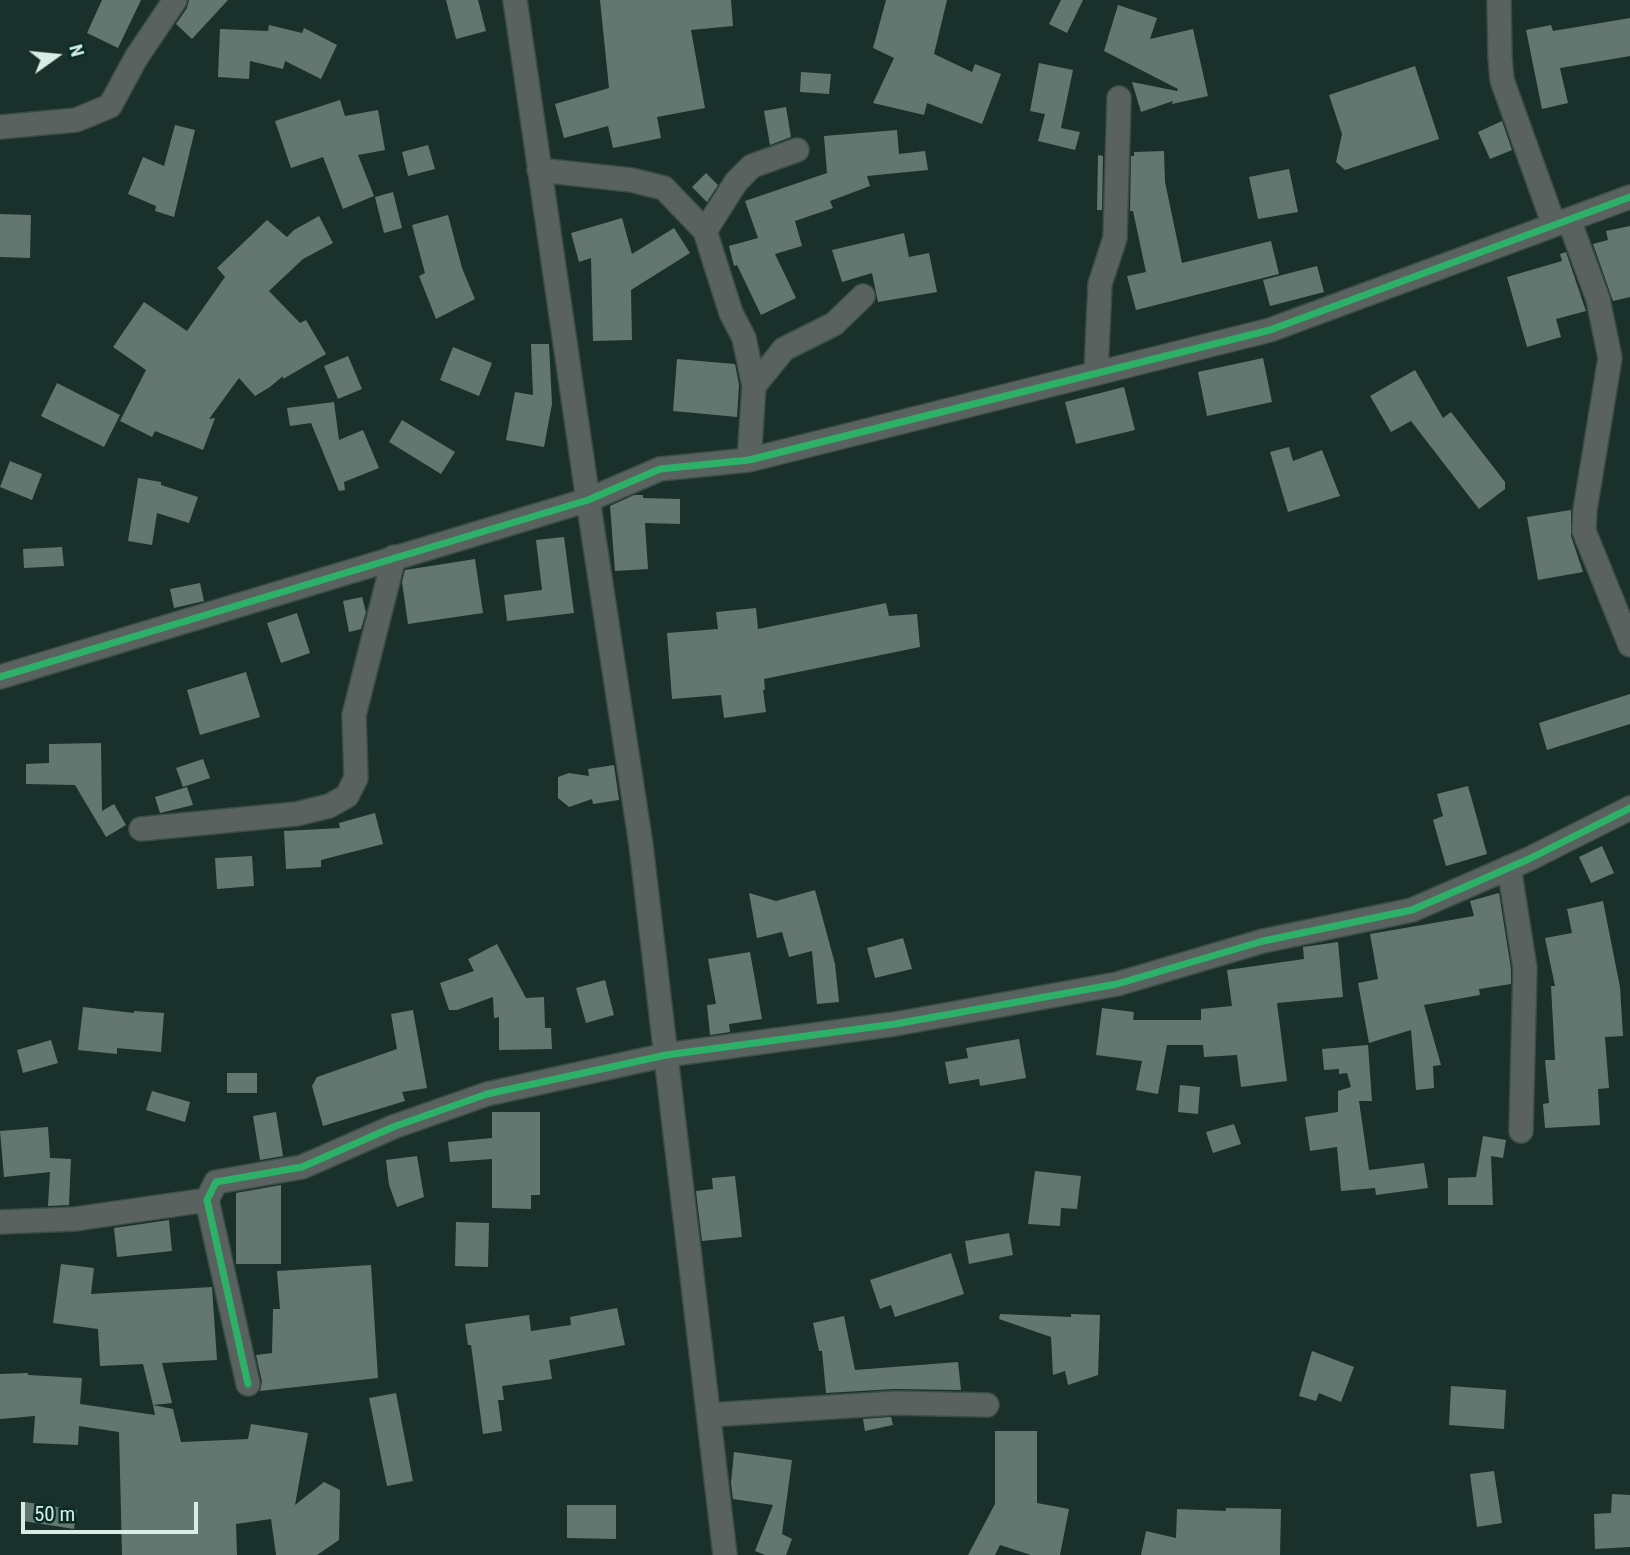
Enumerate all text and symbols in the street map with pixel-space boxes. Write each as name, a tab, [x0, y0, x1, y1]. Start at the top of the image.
north arrow	[21, 21, 91, 91]
text: N	[64, 42, 89, 59]
scale bar	[24, 1488, 201, 1532]
text: 50 m	[34, 1502, 75, 1526]

